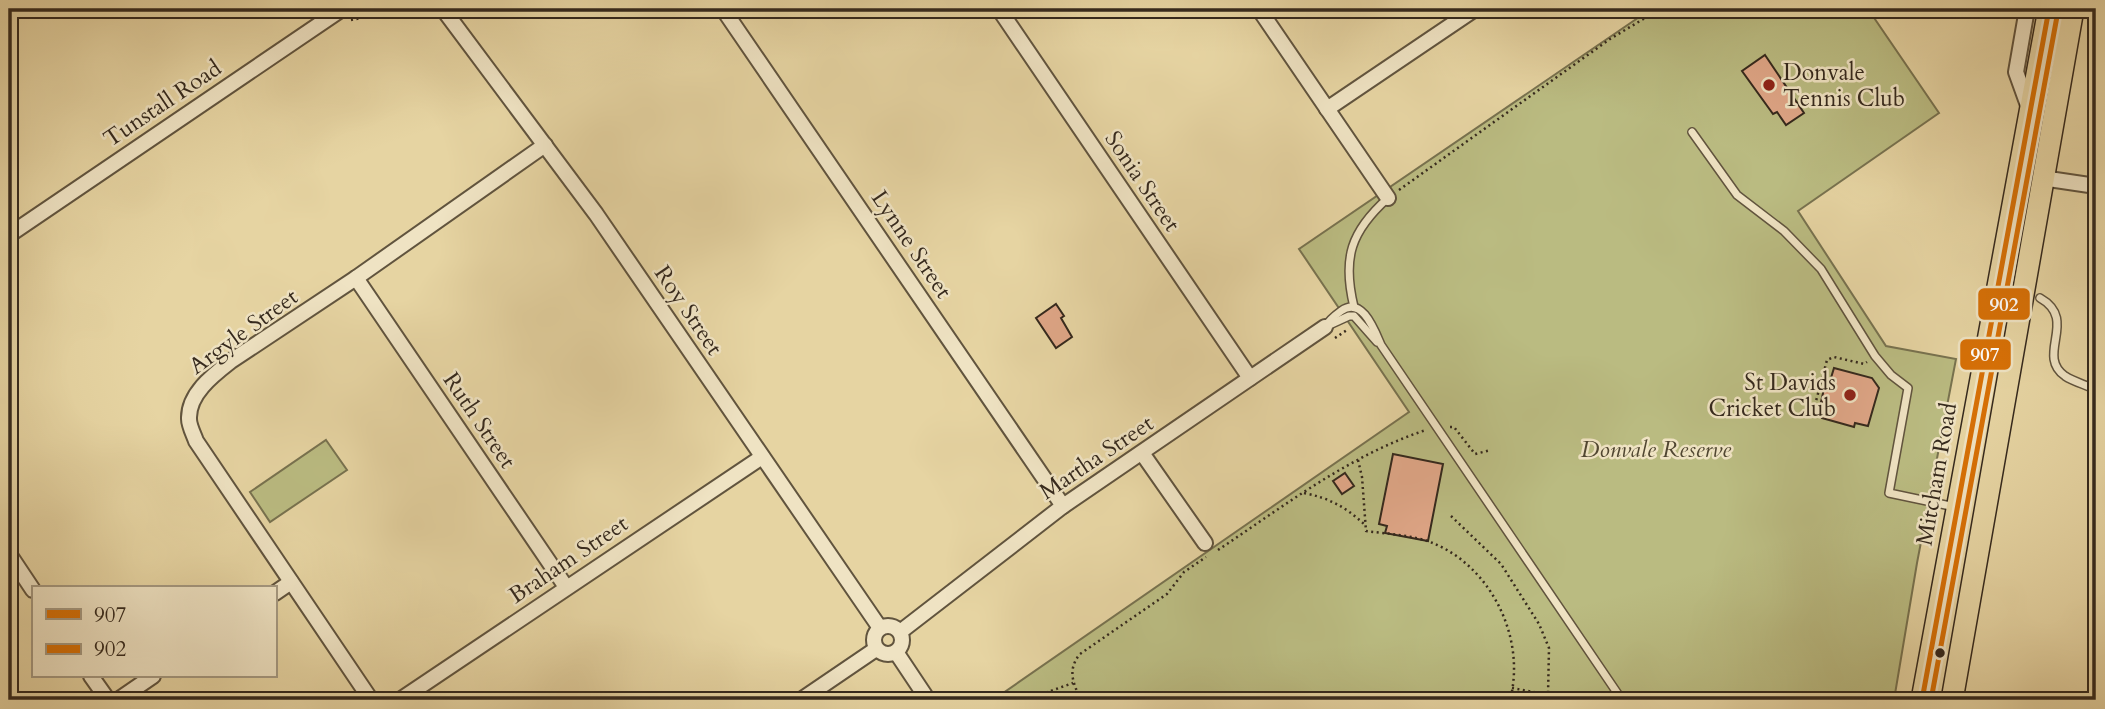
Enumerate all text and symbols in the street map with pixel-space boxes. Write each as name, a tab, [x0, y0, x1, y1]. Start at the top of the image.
street label: Tunstall Road	[97, 52, 228, 154]
place label: Donvale Tennis Club	[1783, 57, 1905, 114]
marker: Donvale Tennis Club	[1761, 77, 1777, 93]
street label: Sonia Street	[1098, 125, 1188, 238]
street label: Lynne Street	[864, 184, 959, 304]
street label: Roy Street	[647, 259, 730, 361]
street label: Argyle Street	[183, 281, 304, 381]
line badge: 902	[1977, 287, 2031, 321]
text: 902	[1989, 292, 2019, 318]
line badge: 907	[1959, 338, 2012, 371]
text: 907	[1970, 342, 2000, 368]
street label: Ruth Street	[436, 366, 523, 475]
place label: St Davids Cricket Club	[1708, 367, 1836, 424]
marker: St Davids Cricket Club	[1842, 387, 1858, 403]
street label: Mitcham Road	[1909, 399, 1964, 548]
street label: Martha Street	[1033, 408, 1159, 507]
park label: Donvale Reserve	[1581, 434, 1731, 465]
street label: Braham Street	[503, 508, 634, 611]
legend	[32, 586, 276, 678]
text: 907	[94, 601, 127, 630]
text: 902	[94, 635, 127, 664]
unlabelled marker	[1933, 646, 1947, 660]

